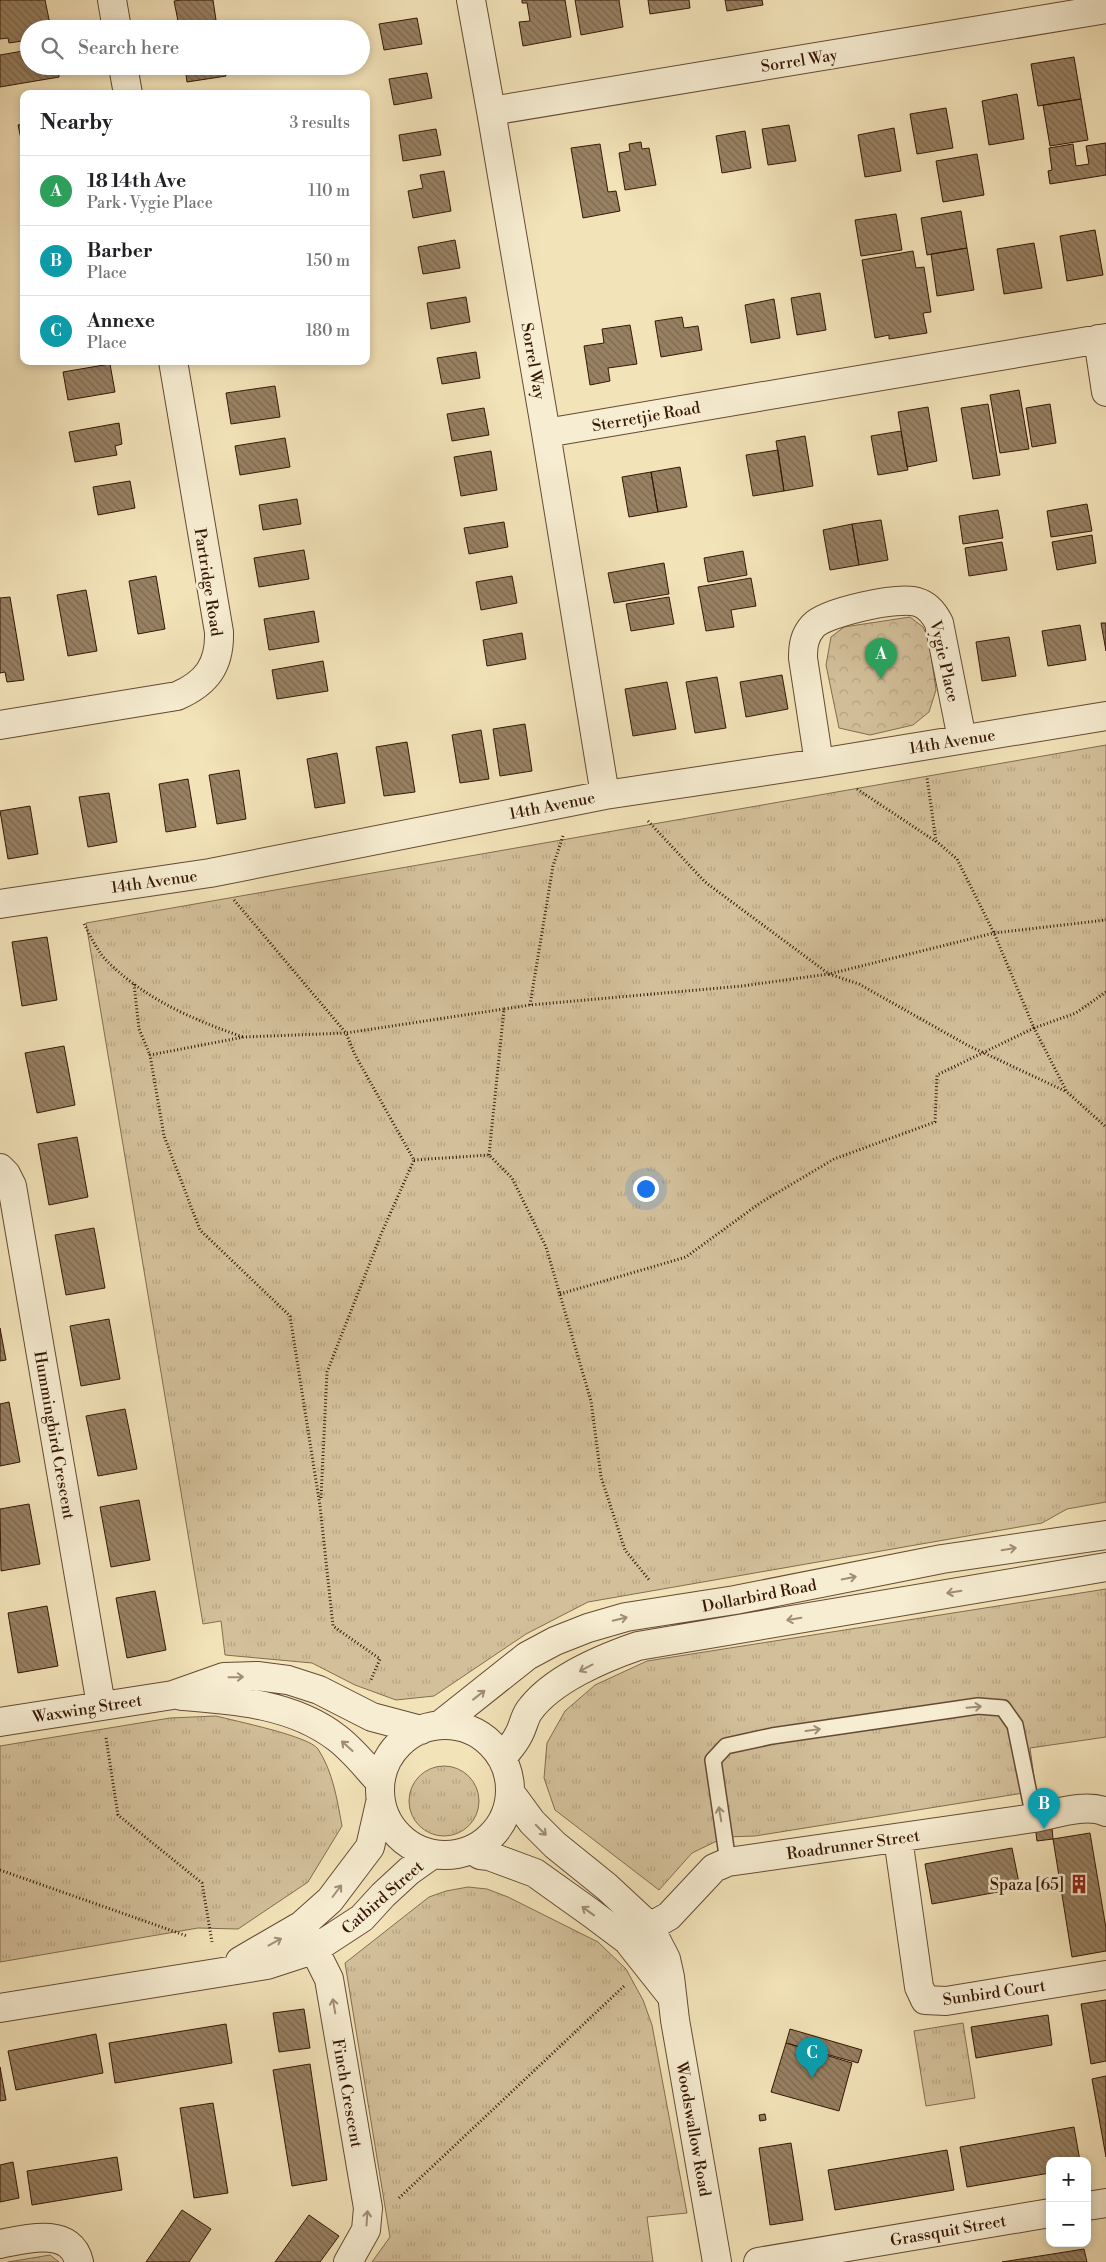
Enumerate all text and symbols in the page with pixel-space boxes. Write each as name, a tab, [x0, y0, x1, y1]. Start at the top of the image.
search box	[20, 20, 370, 75]
icon: search	[38, 34, 66, 62]
text: Search here	[78, 36, 179, 60]
street label: Sorrel Way	[759, 45, 839, 77]
text: Nearby	[40, 110, 113, 136]
text: 3 results	[289, 113, 350, 133]
text: 18 14th Ave	[87, 169, 186, 193]
text: A	[50, 181, 62, 201]
text: 110 m	[308, 181, 350, 201]
text: Park · Vygie Place	[87, 193, 213, 213]
text: Barber	[87, 239, 153, 263]
text: B	[50, 251, 62, 271]
text: 150 m	[306, 251, 350, 271]
text: Place	[87, 263, 127, 283]
text: Annexe	[87, 309, 155, 333]
text: C	[50, 321, 62, 341]
text: 180 m	[306, 321, 350, 341]
street label: Sorrel Way	[516, 321, 550, 401]
text: Place	[87, 333, 127, 353]
street label: Sterretjie Road	[590, 398, 702, 436]
street label: Partridge Road	[190, 527, 226, 638]
street label: Vygie Place	[925, 617, 963, 704]
pin: A	[865, 638, 897, 679]
street label: 14th Avenue	[908, 725, 997, 759]
street label: 14th Avenue	[507, 788, 597, 824]
street label: 14th Avenue	[110, 866, 199, 898]
your location	[633, 1176, 659, 1202]
street label: Hummingbird Crescent	[29, 1349, 79, 1521]
one-way arrow	[1000, 1544, 1016, 1554]
one-way arrow	[840, 1572, 856, 1582]
street label: Dollarbird Road	[700, 1575, 818, 1617]
one-way arrow	[947, 1587, 963, 1597]
one-way arrow	[612, 1614, 628, 1623]
one-way arrow	[786, 1614, 802, 1624]
one-way arrow	[579, 1663, 593, 1673]
one-way arrow	[228, 1672, 244, 1681]
one-way arrow	[472, 1689, 485, 1700]
street label: Waxwing Street	[30, 1690, 144, 1728]
one-way arrow	[966, 1702, 982, 1712]
one-way arrow	[805, 1725, 821, 1735]
one-way arrow	[340, 1740, 353, 1752]
pin: B	[1028, 1788, 1060, 1829]
one-way arrow	[715, 1807, 725, 1823]
one-way arrow	[535, 1824, 547, 1837]
street label: Roadrunner Street	[785, 1826, 921, 1864]
street label: Catbird Street	[338, 1857, 428, 1939]
building icon: Spaza [65]	[1068, 1873, 1090, 1895]
place label: Spaza [65]	[990, 1875, 1064, 1895]
one-way arrow	[331, 1885, 342, 1898]
one-way arrow	[582, 1906, 596, 1916]
one-way arrow	[268, 1937, 283, 1947]
street label: Sunbird Court	[941, 1976, 1047, 2010]
one-way arrow	[328, 1998, 338, 2014]
street label: Finch Crescent	[328, 2037, 366, 2149]
pin: C	[796, 2037, 828, 2078]
street label: Woodswallow Road	[671, 2059, 715, 2198]
map controls	[1046, 2157, 1091, 2247]
button: +	[1046, 2157, 1091, 2202]
button: −	[1046, 2202, 1091, 2247]
one-way arrow	[363, 2210, 372, 2226]
street label: Grassquit Street	[889, 2211, 1008, 2251]

